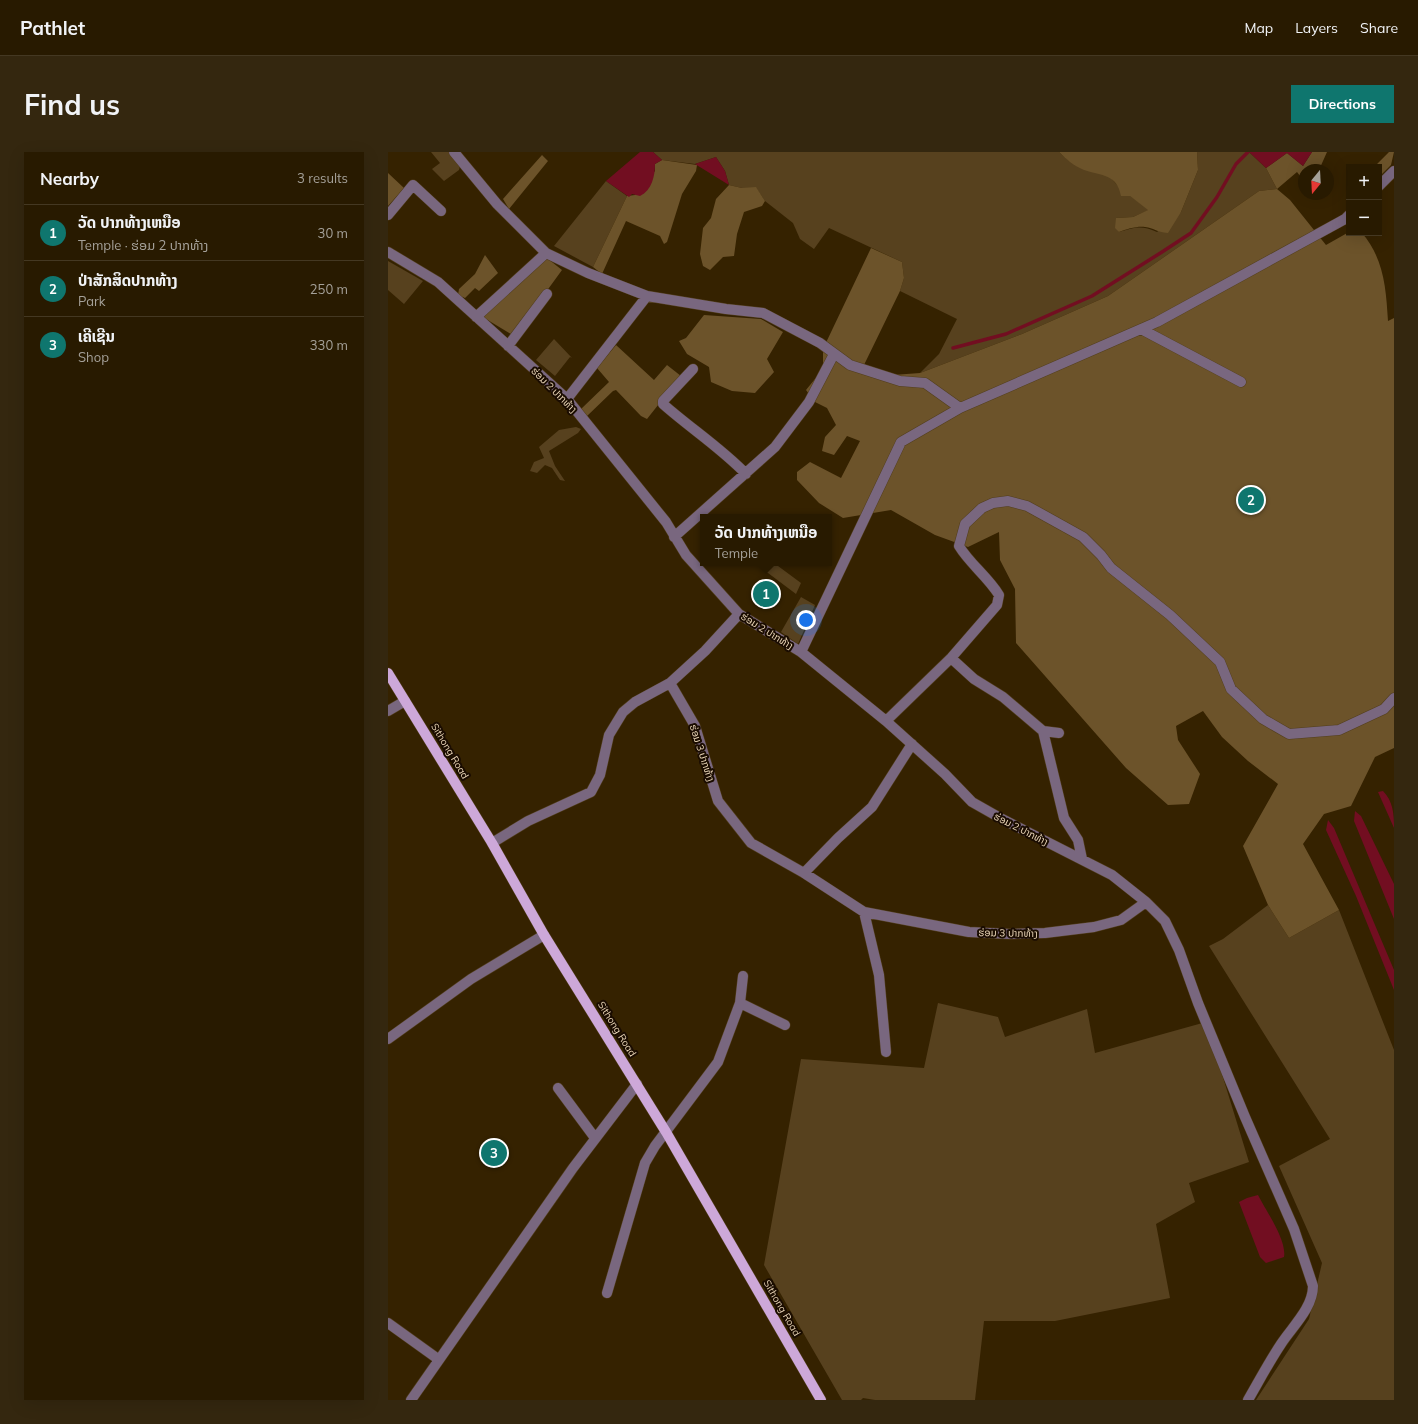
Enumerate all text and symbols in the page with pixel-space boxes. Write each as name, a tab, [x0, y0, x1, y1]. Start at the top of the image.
text: Pathlet	[20, 16, 85, 40]
text: Map	[1244, 19, 1273, 37]
text: Layers	[1295, 19, 1338, 37]
text: Share	[1360, 19, 1398, 37]
button: Directions	[1291, 85, 1394, 123]
text: Find us	[24, 87, 120, 122]
north arrow	[1298, 164, 1334, 200]
map controls	[1346, 164, 1382, 236]
button: +	[1346, 164, 1382, 200]
text: Nearby	[40, 168, 99, 189]
text: 3 results	[297, 170, 348, 186]
button: −	[1346, 200, 1382, 236]
text: ວັດ ປາກທ້າງເຫນືອ	[78, 213, 181, 232]
text: 1	[49, 225, 57, 241]
text: 30 m	[318, 225, 348, 241]
text: Temple · ຮ່ອມ 2 ປາກທ້າງ	[78, 237, 208, 253]
text: ປ່າສັກສິດປາກທ້າງ	[78, 271, 177, 290]
text: 2	[49, 281, 57, 297]
text: 250 m	[310, 281, 348, 297]
text: Park	[78, 293, 105, 309]
text: ເຄີເຊີນ	[78, 327, 115, 346]
text: 3	[49, 337, 57, 353]
text: 330 m	[310, 337, 348, 353]
text: Shop	[78, 349, 109, 365]
street label: ຮ່ອມ 2 ປາກທ້າງ	[528, 364, 580, 416]
pin: 2	[1238, 485, 1264, 515]
popup	[700, 514, 832, 566]
text: ວັດ ປາກທ້າງເຫນືອ	[715, 523, 817, 542]
text: Temple	[715, 545, 758, 561]
pin: 1	[753, 579, 779, 609]
street label: ຮ່ອມ 2 ປາກທ້າງ	[738, 610, 796, 652]
your location	[796, 610, 816, 630]
street label: Sithong Road	[428, 721, 472, 781]
street label: ຮ່ອມ 3 ປາກທ້າງ	[687, 723, 717, 783]
street label: ຮ່ອມ 2 ປາກທ້າງ	[992, 810, 1050, 848]
street label: ຮ່ອມ 3 ປາກທ້າງ	[978, 926, 1038, 940]
street label: Sithong Road	[595, 999, 639, 1059]
pin: 3	[481, 1138, 507, 1168]
street label: Sithong Road	[761, 1278, 803, 1338]

